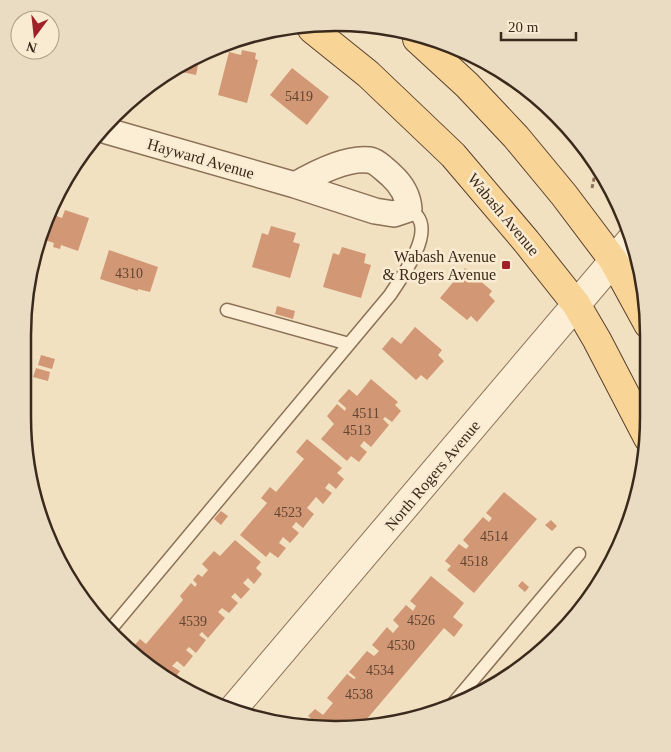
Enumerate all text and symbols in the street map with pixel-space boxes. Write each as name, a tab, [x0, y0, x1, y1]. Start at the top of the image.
north arrow	[10, 10, 60, 60]
scale bar	[501, 10, 576, 42]
text: 20 m	[508, 19, 539, 35]
text: N	[25, 39, 39, 56]
house number: 5419	[285, 89, 313, 104]
street label: Hayward Avenue	[145, 135, 256, 183]
street label: Wabash Avenue	[464, 170, 543, 259]
place label: Wabash Avenue & Rogers Avenue	[383, 248, 496, 284]
marker: Wabash Avenue & Rogers Avenue	[500, 259, 512, 271]
house number: 4310	[115, 266, 143, 281]
house number: 4511	[352, 406, 380, 421]
street label: North Rogers Avenue	[381, 417, 484, 534]
house number: 4513	[343, 423, 371, 438]
house number: 4523	[274, 505, 302, 520]
house number: 4514	[480, 529, 508, 544]
house number: 4518	[460, 554, 488, 569]
house number: 4526	[407, 613, 435, 628]
house number: 4539	[179, 614, 207, 629]
house number: 4530	[387, 638, 415, 653]
house number: 4534	[366, 663, 394, 678]
house number: 4538	[345, 687, 373, 702]

